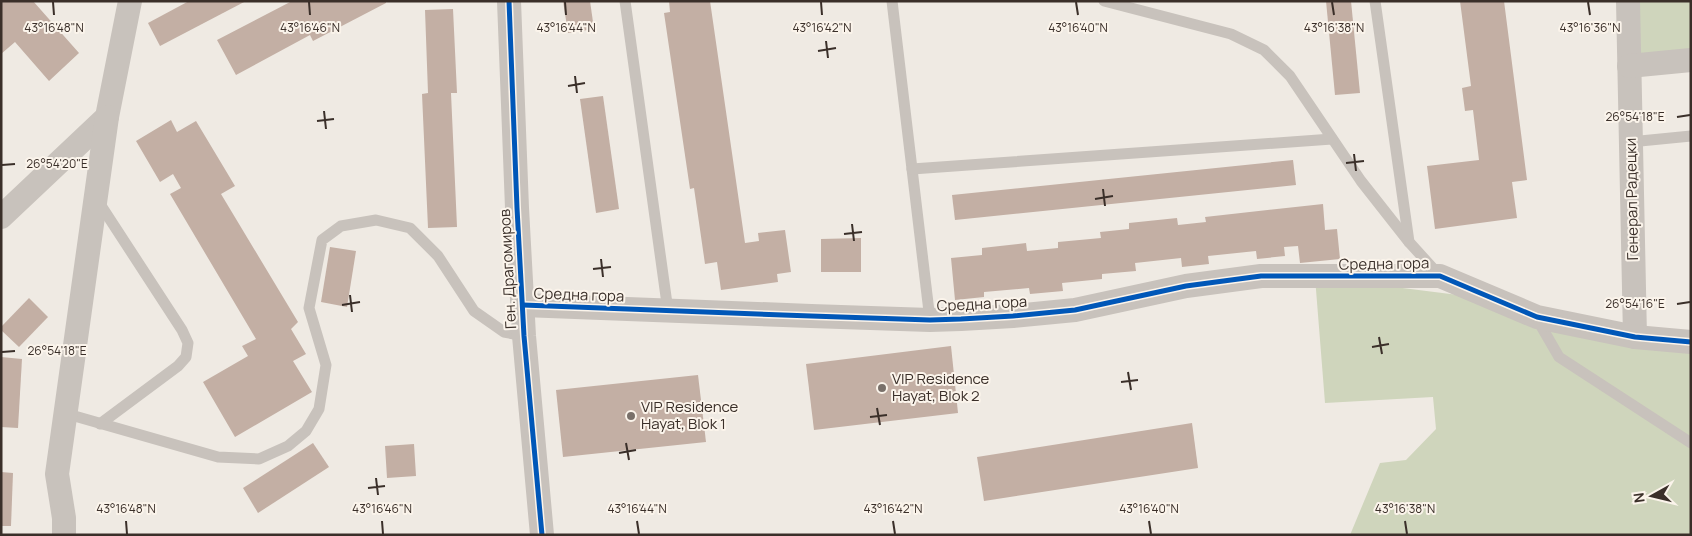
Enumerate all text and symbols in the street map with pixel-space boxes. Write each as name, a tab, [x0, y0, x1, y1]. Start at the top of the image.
text: 43°16'48"N	[24, 19, 84, 36]
text: 43°16'46"N	[280, 19, 340, 36]
text: 43°16'44"N	[536, 19, 596, 36]
text: 43°16'42"N	[792, 19, 852, 36]
text: 43°16'40"N	[1048, 19, 1108, 36]
text: 43°16'38"N	[1304, 19, 1364, 36]
text: 43°16'36"N	[1560, 19, 1620, 36]
text: 26°54'18"E	[1605, 108, 1665, 125]
street label: Генерал Радецки	[1620, 138, 1643, 260]
text: 26°54'20"E	[26, 155, 88, 172]
street label: Ген. Драгомиров	[494, 209, 521, 329]
street label: Средна гора	[1339, 252, 1429, 275]
street label: Средна гора	[533, 282, 625, 307]
street label: Средна гора	[936, 291, 1028, 316]
text: 26°54'16"E	[1605, 295, 1665, 312]
text: 26°54'18"E	[27, 342, 87, 359]
place label: VIP Residence Hayat, Blok 2	[892, 368, 990, 406]
marker: VIP Residence Hayat, Blok 2	[876, 382, 888, 394]
place label: VIP Residence Hayat, Blok 1	[641, 396, 739, 434]
marker: VIP Residence Hayat, Blok 1	[625, 410, 637, 422]
north arrow	[1627, 471, 1677, 521]
text: N	[1629, 492, 1649, 504]
text: 43°16'48"N	[96, 500, 156, 517]
text: 43°16'46"N	[352, 500, 412, 517]
text: 43°16'44"N	[607, 500, 667, 517]
text: 43°16'42"N	[863, 500, 923, 517]
text: 43°16'40"N	[1119, 500, 1179, 517]
text: 43°16'38"N	[1375, 500, 1435, 517]

